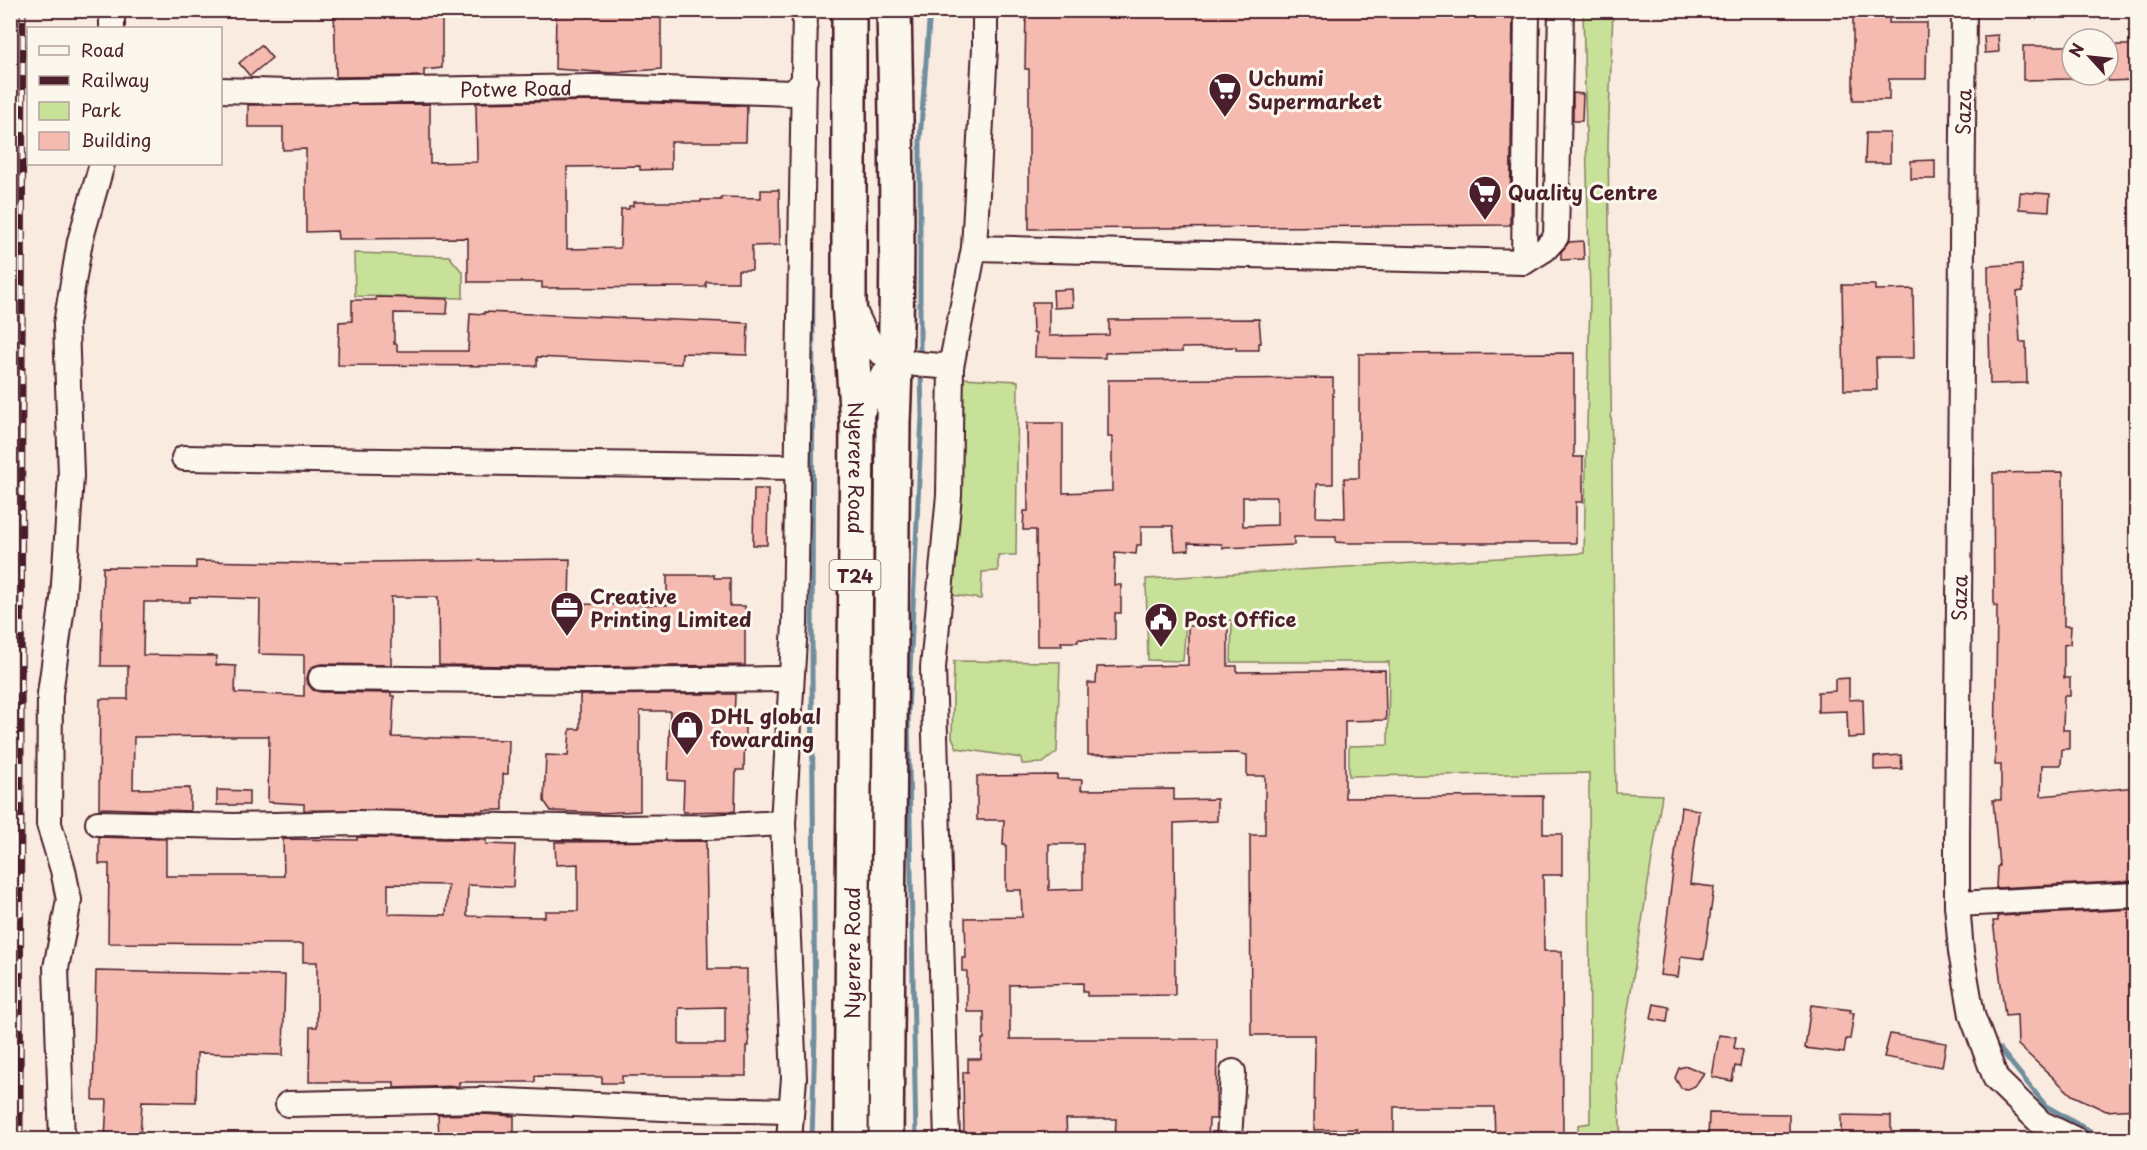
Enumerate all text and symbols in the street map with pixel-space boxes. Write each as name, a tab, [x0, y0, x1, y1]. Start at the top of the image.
legend	[27, 27, 222, 165]
north arrow	[2060, 27, 2120, 87]
text: Road	[81, 36, 125, 63]
text: N	[2062, 39, 2089, 61]
place label: Uchumi Supermarket	[1248, 63, 1382, 116]
text: Railway	[81, 66, 149, 93]
supermarket icon: Uchumi Supermarket	[1207, 71, 1243, 118]
street label: Potwe Road	[460, 72, 572, 104]
street label: Saza	[1948, 88, 1978, 135]
text: Park	[81, 96, 121, 123]
text: Building	[81, 126, 151, 153]
supermarket icon: Quality Centre	[1467, 174, 1503, 221]
place label: Quality Centre	[1508, 177, 1658, 207]
street label: Nyerere Road	[841, 401, 872, 534]
road number: T24	[830, 560, 880, 590]
street label: Saza	[1944, 574, 1974, 621]
place label: Creative Printing Limited	[590, 581, 751, 634]
office icon: Creative Printing Limited	[549, 590, 585, 637]
public building icon: Post Office	[1143, 601, 1179, 648]
place label: Post Office	[1184, 604, 1297, 634]
place label: DHL global fowarding	[710, 701, 821, 754]
shop icon: DHL global fowarding	[669, 709, 705, 756]
street label: Nyerere Road	[837, 887, 867, 1019]

